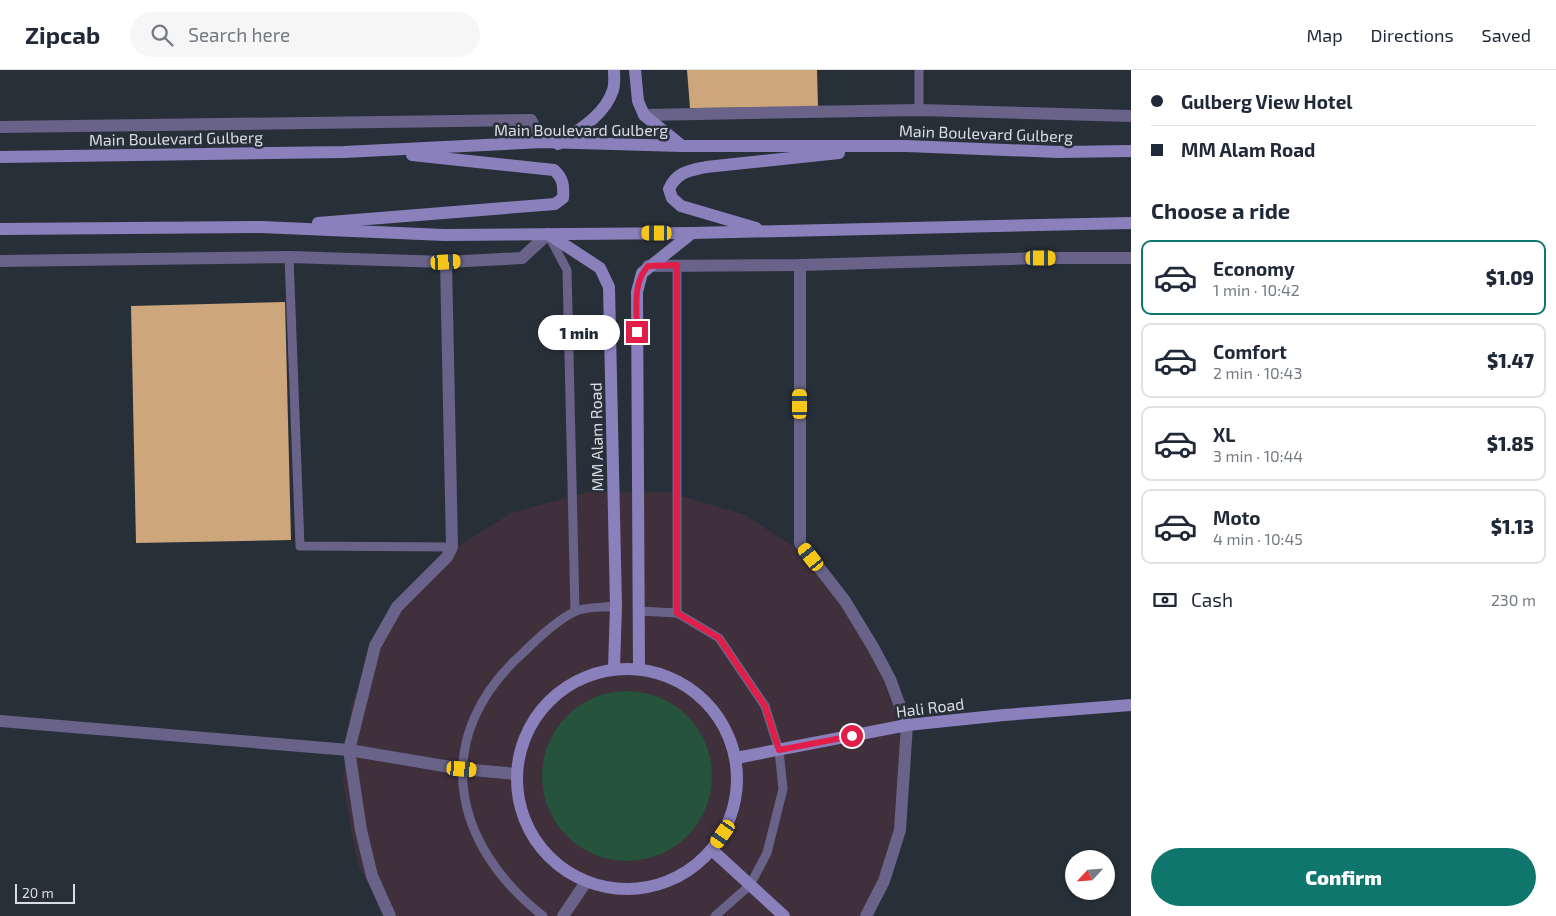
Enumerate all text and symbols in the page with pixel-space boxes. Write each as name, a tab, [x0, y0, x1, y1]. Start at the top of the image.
search box	[130, 12, 480, 57]
text: Zipcab	[25, 20, 100, 49]
icon: search	[148, 21, 176, 49]
text: Search here	[188, 23, 290, 46]
text: Map	[1306, 24, 1343, 46]
text: Directions	[1371, 24, 1454, 46]
text: Saved	[1482, 24, 1531, 46]
text: Gulberg View Hotel	[1181, 90, 1353, 113]
street label: Main Boulevard Gulberg	[494, 120, 668, 139]
street label: Main Boulevard Gulberg	[899, 120, 1073, 146]
street label: Main Boulevard Gulberg	[89, 127, 263, 149]
text: MM Alam Road	[1181, 138, 1315, 161]
text: Choose a ride	[1151, 197, 1290, 223]
car	[642, 226, 672, 241]
car	[1026, 251, 1056, 266]
car	[430, 254, 461, 270]
icon: car	[1153, 255, 1198, 300]
text: Economy	[1213, 257, 1295, 280]
text: $1.09	[1486, 266, 1534, 289]
text: 1 min · 10:42	[1213, 280, 1300, 299]
callout: 1 min	[537, 314, 620, 350]
route end	[626, 321, 648, 343]
text: 1 min	[559, 323, 599, 342]
icon: car	[1153, 338, 1198, 383]
text: Comfort	[1213, 340, 1287, 363]
text: $1.47	[1487, 349, 1534, 372]
text: 2 min · 10:43	[1213, 363, 1302, 382]
street label: MM Alam Road	[586, 382, 606, 492]
car	[792, 389, 807, 419]
icon: car	[1153, 421, 1198, 466]
text: XL	[1213, 423, 1235, 446]
text: $1.85	[1487, 432, 1534, 455]
text: 3 min · 10:44	[1213, 446, 1303, 465]
icon: car	[1153, 504, 1198, 549]
text: Moto	[1213, 506, 1261, 529]
text: $1.13	[1491, 515, 1534, 538]
text: 4 min · 10:45	[1213, 529, 1303, 548]
car	[795, 541, 826, 573]
icon: cash	[1151, 586, 1179, 614]
text: Cash	[1191, 588, 1233, 611]
text: 230 m	[1491, 590, 1536, 609]
street label: Hali Road	[895, 693, 965, 721]
route start	[841, 725, 863, 747]
car	[446, 760, 477, 778]
car	[708, 817, 737, 851]
button: Confirm	[1151, 848, 1536, 906]
north arrow	[1065, 850, 1115, 900]
map controls	[1065, 850, 1115, 900]
scale bar	[15, 881, 75, 904]
text: 20 m	[22, 884, 54, 901]

